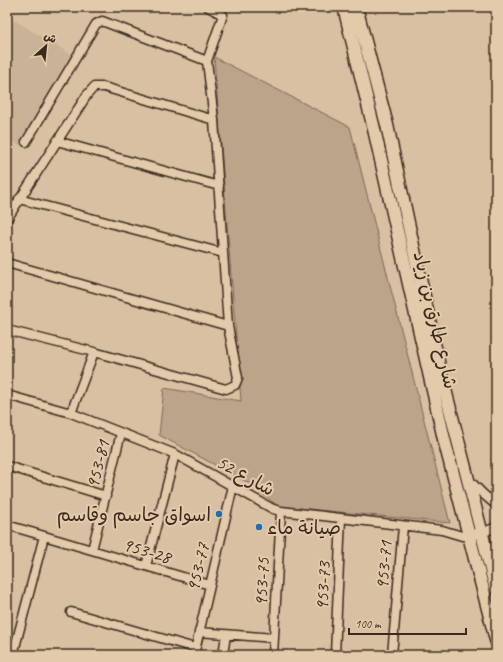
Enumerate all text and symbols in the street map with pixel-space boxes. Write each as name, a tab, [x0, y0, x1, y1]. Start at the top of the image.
north arrow	[26, 26, 66, 66]
text: ش	[42, 28, 59, 46]
street label: شارع طارق بن زياد	[407, 249, 462, 391]
street label: 953-81	[80, 436, 116, 491]
street label: شارع 52	[212, 450, 279, 502]
place label: اسواق جاسم وقاسم	[57, 503, 211, 529]
marker: اسواق جاسم وقاسم	[214, 509, 224, 519]
place label: صيانة ماء	[267, 516, 341, 540]
marker: صيانة ماء	[254, 522, 264, 532]
street label: 953-28	[120, 532, 176, 570]
street label: 953-71	[370, 538, 398, 591]
street label: 953-77	[181, 539, 215, 594]
street label: 953-75	[249, 556, 275, 607]
street label: 953-73	[310, 560, 336, 611]
scale bar	[349, 610, 466, 636]
text: 100 m	[355, 616, 382, 632]

